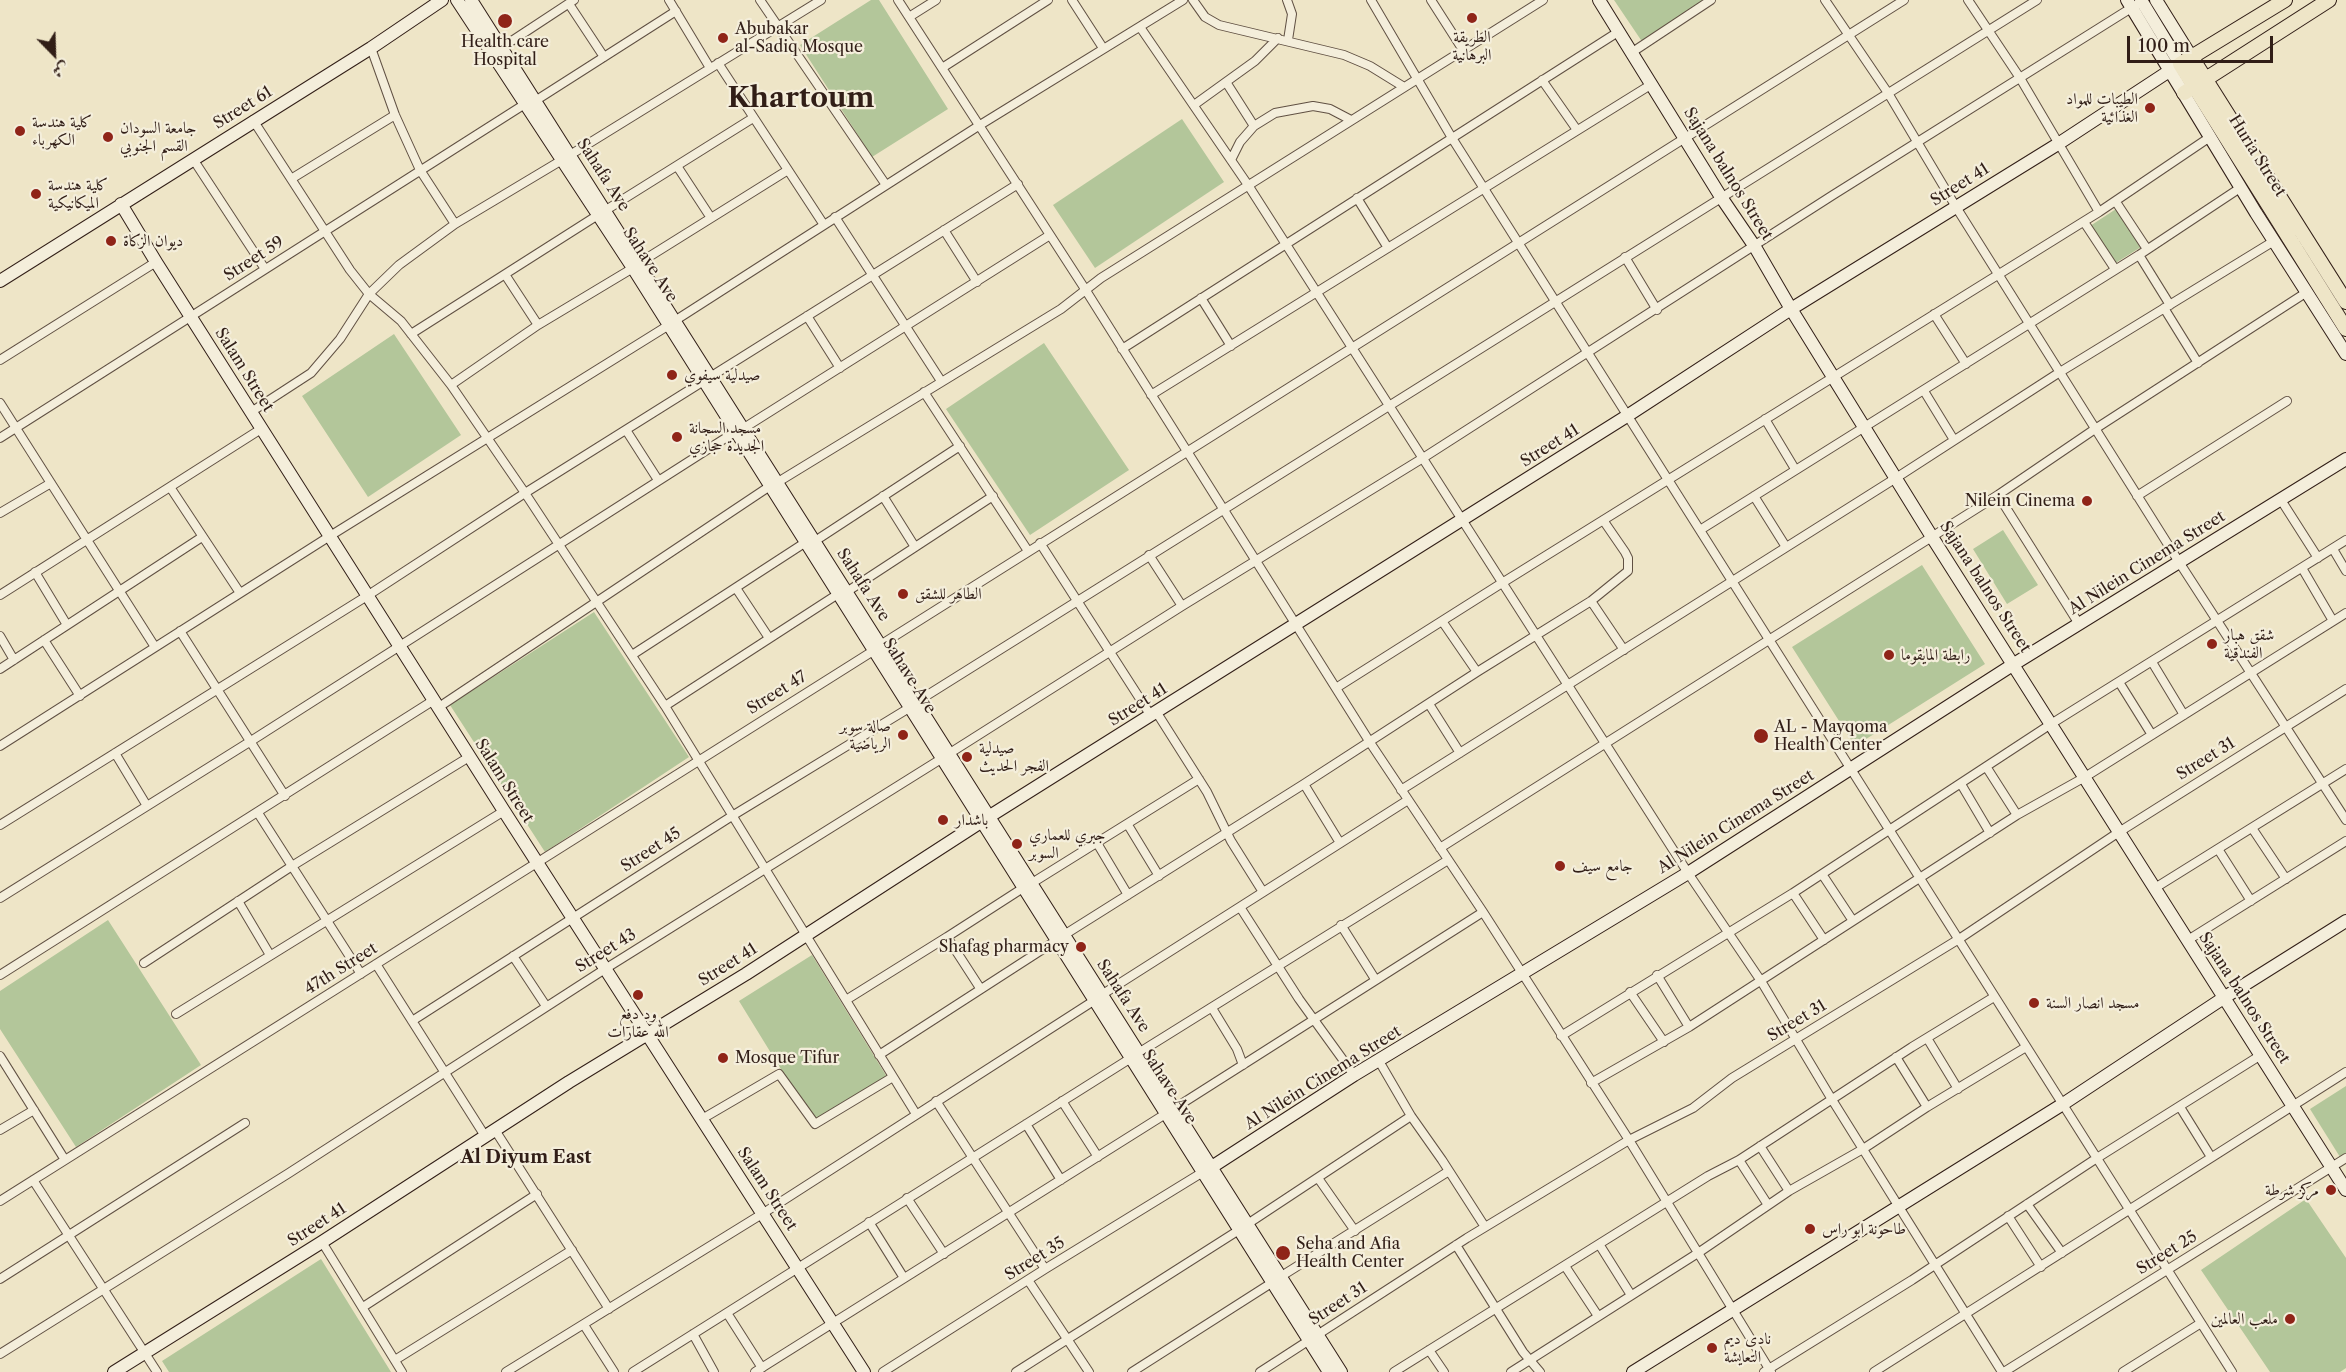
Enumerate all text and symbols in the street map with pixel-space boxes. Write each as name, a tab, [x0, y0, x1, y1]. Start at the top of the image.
marker: الطريقة البرهانية	[1465, 11, 1479, 25]
marker: Health care Hospital	[496, 12, 514, 30]
place label: Abubakar al-Sadiq Mosque	[735, 19, 863, 57]
north arrow	[24, 24, 84, 84]
scale bar	[2130, 24, 2276, 62]
place label: الطريقة البرهانية	[1452, 27, 1492, 65]
marker: Abubakar al-Sadiq Mosque	[716, 31, 730, 45]
place label: Health care Hospital	[461, 32, 549, 70]
text: 100 m	[2138, 35, 2190, 57]
text: ش	[50, 58, 72, 83]
street label: Street 61	[210, 82, 276, 134]
district label: Khartoum	[728, 82, 874, 116]
place label: الطيبات للمواد الغذائية	[2066, 89, 2138, 127]
marker: الطيبات للمواد الغذائية	[2143, 101, 2157, 115]
street label: Sajana balnos Street	[1679, 104, 1777, 244]
street label: Huria Street	[2224, 111, 2290, 201]
place label: كلية هندسة الكهرباء	[32, 112, 93, 150]
place label: جامعة السودان القسم الجنوبي	[120, 118, 196, 156]
marker: كلية هندسة الكهرباء	[13, 124, 27, 138]
marker: جامعة السودان القسم الجنوبي	[101, 130, 115, 144]
street label: Sahafa Ave	[572, 135, 634, 215]
street label: Street 41	[1927, 159, 1993, 211]
place label: كلية هندسة الميكانيكية	[48, 175, 109, 213]
marker: كلية هندسة الميكانيكية	[29, 187, 43, 201]
street label: Sahave Ave	[619, 224, 681, 306]
place label: ديوان الزكاة	[123, 231, 183, 251]
street label: Street 59	[220, 233, 288, 285]
marker: ديوان الزكاة	[104, 234, 118, 248]
street label: Salam Street	[211, 324, 277, 416]
place label: صيدلية سيفوي	[684, 365, 760, 385]
marker: صيدلية سيفوي	[665, 368, 679, 382]
place label: مسجد السجانة الجديدة حجازي	[689, 418, 764, 456]
street label: Street 41	[1517, 420, 1583, 472]
marker: مسجد السجانة الجديدة حجازي	[670, 430, 684, 444]
place label: Nilein Cinema	[1965, 491, 2075, 511]
marker: Nilein Cinema	[2080, 494, 2094, 508]
street label: Al Nilein Cinema Street	[2065, 507, 2229, 619]
street label: Sajana balnos Street	[1935, 518, 2035, 656]
street label: Sahafa Ave	[832, 545, 894, 625]
place label: الطاهر للشقق	[915, 584, 982, 604]
marker: الطاهر للشقق	[896, 587, 910, 601]
place label: شقق هبار الفندقية	[2224, 625, 2274, 663]
street label: Sahave Ave	[878, 635, 940, 717]
marker: شقق هبار الفندقية	[2205, 637, 2219, 651]
place label: رابطة المايقوما	[1901, 645, 1970, 665]
marker: رابطة المايقوما	[1882, 648, 1896, 662]
street label: Street 47	[744, 667, 810, 719]
street label: Street 41	[1105, 679, 1171, 731]
place label: صالة سوبر الرياضية	[840, 716, 891, 754]
place label: AL - Mayqoma Health Center	[1774, 717, 1888, 755]
marker: AL - Mayqoma Health Center	[1752, 727, 1770, 745]
marker: صالة سوبر الرياضية	[896, 728, 910, 742]
street label: Street 31	[2173, 734, 2239, 784]
street label: Salam Street	[471, 735, 537, 827]
place label: صيدلية الفجر الحديث	[979, 738, 1049, 776]
marker: صيدلية الفجر الحديث	[960, 750, 974, 764]
street label: Al Nilein Cinema Street	[1654, 766, 1818, 878]
place label: باشدار	[955, 810, 988, 830]
marker: باشدار	[936, 813, 950, 827]
street label: Street 45	[617, 824, 685, 876]
place label: جبري للعماري السوبر	[1029, 825, 1106, 863]
marker: جبري للعماري السوبر	[1010, 837, 1024, 851]
place label: جامع سيف	[1572, 856, 1633, 876]
marker: جامع سيف	[1553, 859, 1567, 873]
street label: Street 43	[572, 925, 640, 977]
street label: Sajana balnos Street	[2194, 929, 2294, 1067]
place label: Shafag pharmacy	[939, 937, 1069, 957]
street label: 47th Street	[301, 939, 381, 999]
street label: Street 41	[695, 939, 761, 991]
marker: Shafag pharmacy	[1074, 940, 1088, 954]
street label: Sahafa Ave	[1092, 956, 1154, 1036]
marker: ود دفع الله عقارات	[631, 988, 645, 1002]
place label: مسجد انصار السنة	[2046, 993, 2139, 1013]
street label: Street 31	[1764, 996, 1830, 1046]
marker: مسجد انصار السنة	[2027, 996, 2041, 1010]
place label: ود دفع الله عقارات	[607, 1004, 669, 1042]
street label: Al Nilein Cinema Street	[1241, 1022, 1405, 1134]
street label: Sahave Ave	[1138, 1046, 1200, 1128]
place label: Mosque Tifur	[735, 1048, 839, 1068]
marker: Mosque Tifur	[716, 1051, 730, 1065]
street label: Salam Street	[733, 1144, 801, 1234]
district label: Al Diyum East	[460, 1147, 592, 1169]
place label: مركز شرطة	[2265, 1180, 2319, 1200]
marker: مركز شرطة	[2324, 1183, 2338, 1197]
street label: Street 41	[284, 1199, 350, 1251]
place label: طاحونة ابو راس	[1822, 1219, 1906, 1239]
marker: طاحونة ابو راس	[1803, 1222, 1817, 1236]
street label: Street 25	[2133, 1227, 2201, 1279]
street label: Street 35	[1001, 1233, 1069, 1285]
place label: Seha and Afia Health Center	[1296, 1234, 1404, 1272]
marker: Seha and Afia Health Center	[1274, 1244, 1292, 1262]
street label: Street 31	[1305, 1278, 1371, 1330]
place label: ملعب العالمين	[2211, 1309, 2278, 1329]
marker: ملعب العالمين	[2283, 1312, 2297, 1326]
place label: نادى ديم التعايشة	[1724, 1329, 1771, 1367]
marker: نادى ديم التعايشة	[1705, 1341, 1719, 1355]

